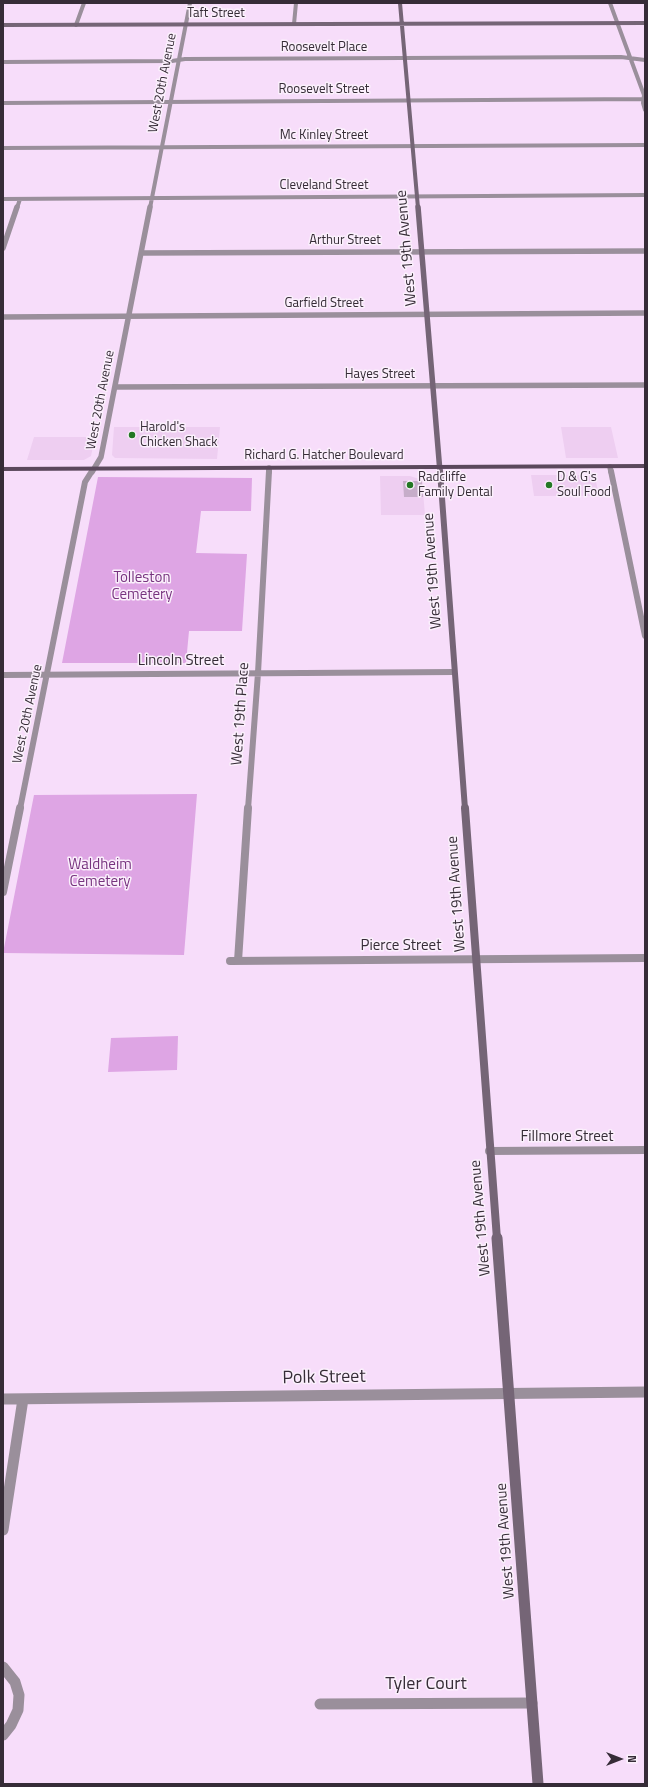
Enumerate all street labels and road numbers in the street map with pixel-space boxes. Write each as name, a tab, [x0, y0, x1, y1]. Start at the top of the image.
street label: Taft Street	[187, 6, 245, 22]
street label: West 20th Avenue	[146, 32, 180, 134]
street label: Roosevelt Place	[281, 40, 367, 56]
street label: Roosevelt Street	[279, 82, 369, 98]
street label: Mc Kinley Street	[280, 128, 368, 144]
street label: Cleveland Street	[280, 178, 368, 194]
street label: West 19th Avenue	[393, 189, 421, 307]
street label: Arthur Street	[309, 233, 381, 249]
street label: Garfield Street	[285, 296, 363, 312]
street label: West 20th Avenue	[84, 349, 118, 451]
street label: Hayes Street	[345, 367, 415, 383]
street label: Richard G. Hatcher Boulevard	[244, 448, 404, 464]
street label: West 19th Avenue	[420, 512, 446, 630]
street label: Lincoln Street	[138, 652, 224, 670]
street label: West 19th Place	[228, 662, 254, 766]
street label: West 20th Avenue	[10, 663, 46, 765]
street label: West 19th Avenue	[444, 835, 470, 953]
street label: Pierce Street	[361, 937, 441, 955]
street label: Fillmore Street	[520, 1128, 614, 1146]
street label: West 19th Avenue	[467, 1159, 495, 1277]
street label: Polk Street	[282, 1366, 366, 1390]
street label: West 19th Avenue	[493, 1482, 519, 1600]
street label: Tyler Court	[385, 1674, 467, 1696]

